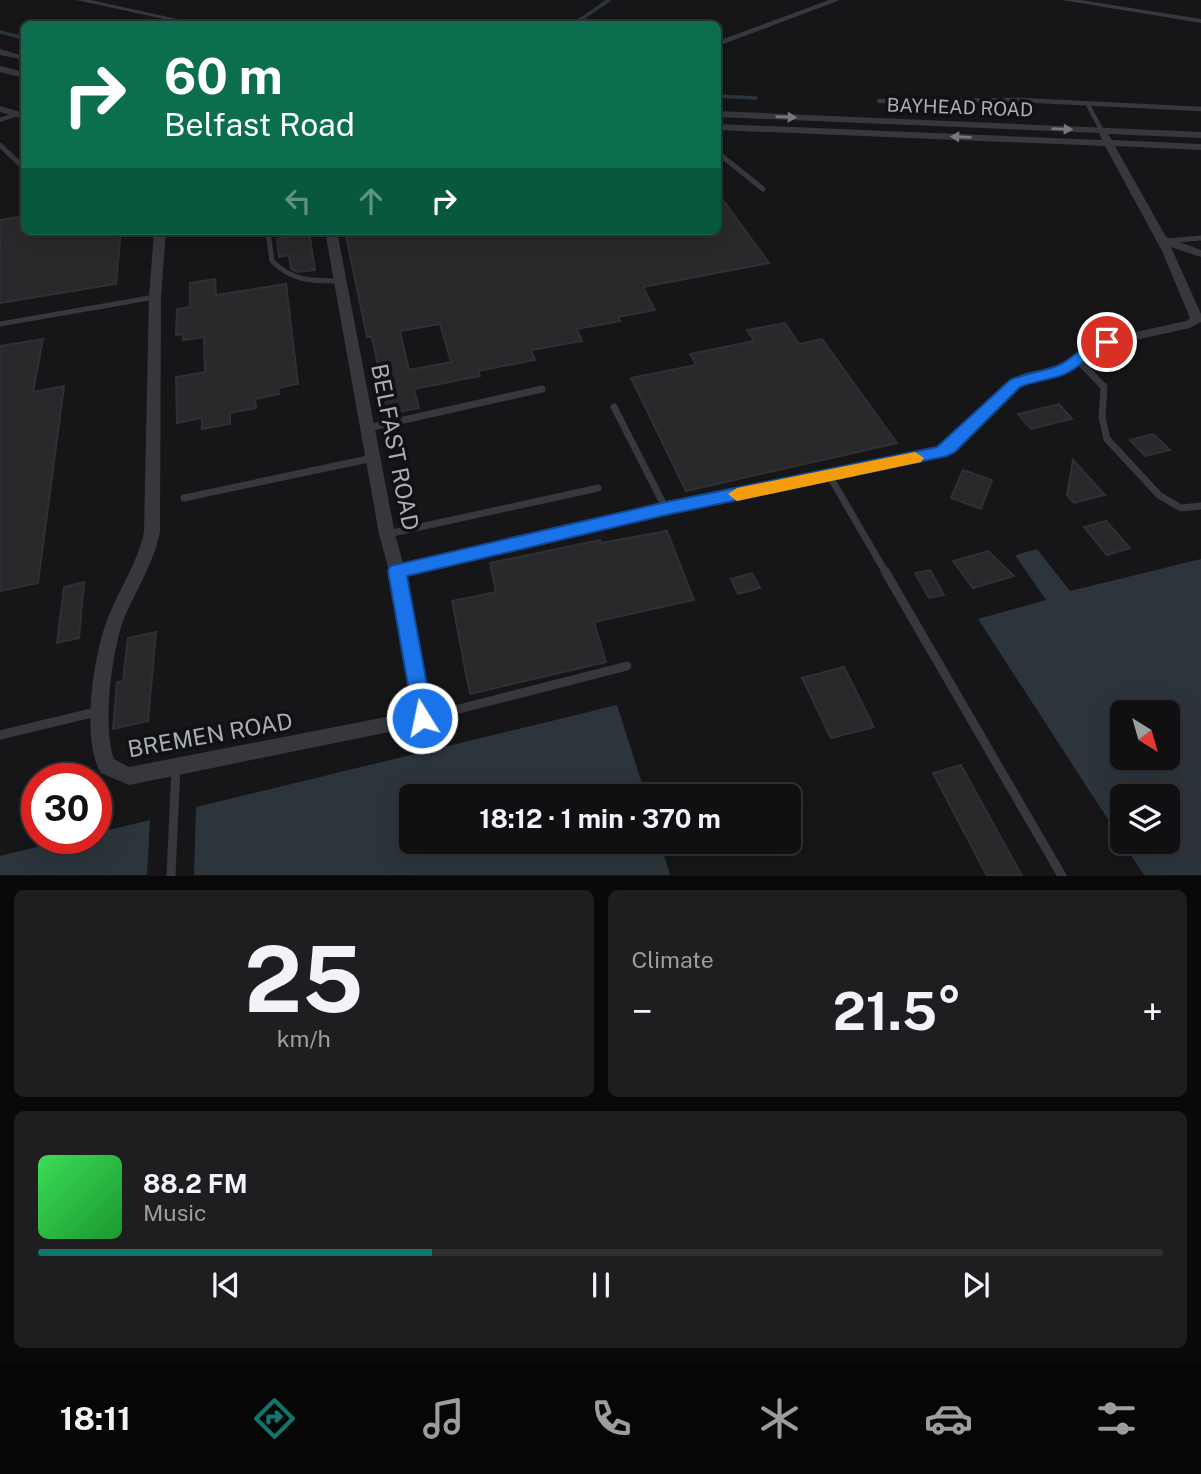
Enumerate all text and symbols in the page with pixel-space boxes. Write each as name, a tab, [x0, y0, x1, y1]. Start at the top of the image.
text: 60 m	[164, 47, 283, 105]
icon: right	[49, 49, 140, 140]
street label: BAYHEAD ROAD	[886, 93, 1034, 121]
text: Belfast Road	[164, 106, 355, 143]
one-way arrow	[775, 112, 797, 123]
one-way arrow	[1051, 124, 1073, 135]
one-way arrow	[950, 131, 972, 142]
icon: left	[279, 182, 317, 220]
icon: ahead	[352, 182, 390, 220]
icon: right	[425, 182, 463, 220]
pin	[1077, 312, 1137, 372]
icon: arrive	[1088, 323, 1126, 361]
street label: BELFAST ROAD	[366, 361, 425, 533]
position arrow	[385, 681, 459, 755]
north arrow	[1110, 700, 1180, 770]
map controls	[1110, 700, 1180, 854]
street label: BREMEN ROAD	[125, 707, 294, 762]
speed limit sign: 30	[21, 763, 112, 854]
button: layers	[1110, 784, 1180, 854]
text: 18:12 · 1 min · 370 m	[479, 803, 721, 834]
text: 25	[244, 926, 363, 1032]
text: Climate	[632, 946, 714, 973]
text: 21.5°	[833, 981, 962, 1042]
text: −	[632, 989, 653, 1034]
text: +	[1142, 989, 1163, 1034]
text: km/h	[277, 1025, 331, 1052]
text: 88.2 FM	[143, 1168, 248, 1199]
text: Music	[143, 1199, 207, 1226]
icon: previous	[207, 1266, 245, 1304]
icon: pause	[582, 1266, 620, 1304]
icon: next	[957, 1266, 995, 1304]
icon: directions	[250, 1394, 299, 1443]
icon: music	[419, 1394, 468, 1443]
icon: phone	[587, 1394, 636, 1443]
icon: climate	[755, 1394, 804, 1443]
icon: car	[924, 1394, 973, 1443]
icon: filters	[1092, 1394, 1141, 1443]
text: 18:11	[60, 1400, 131, 1437]

